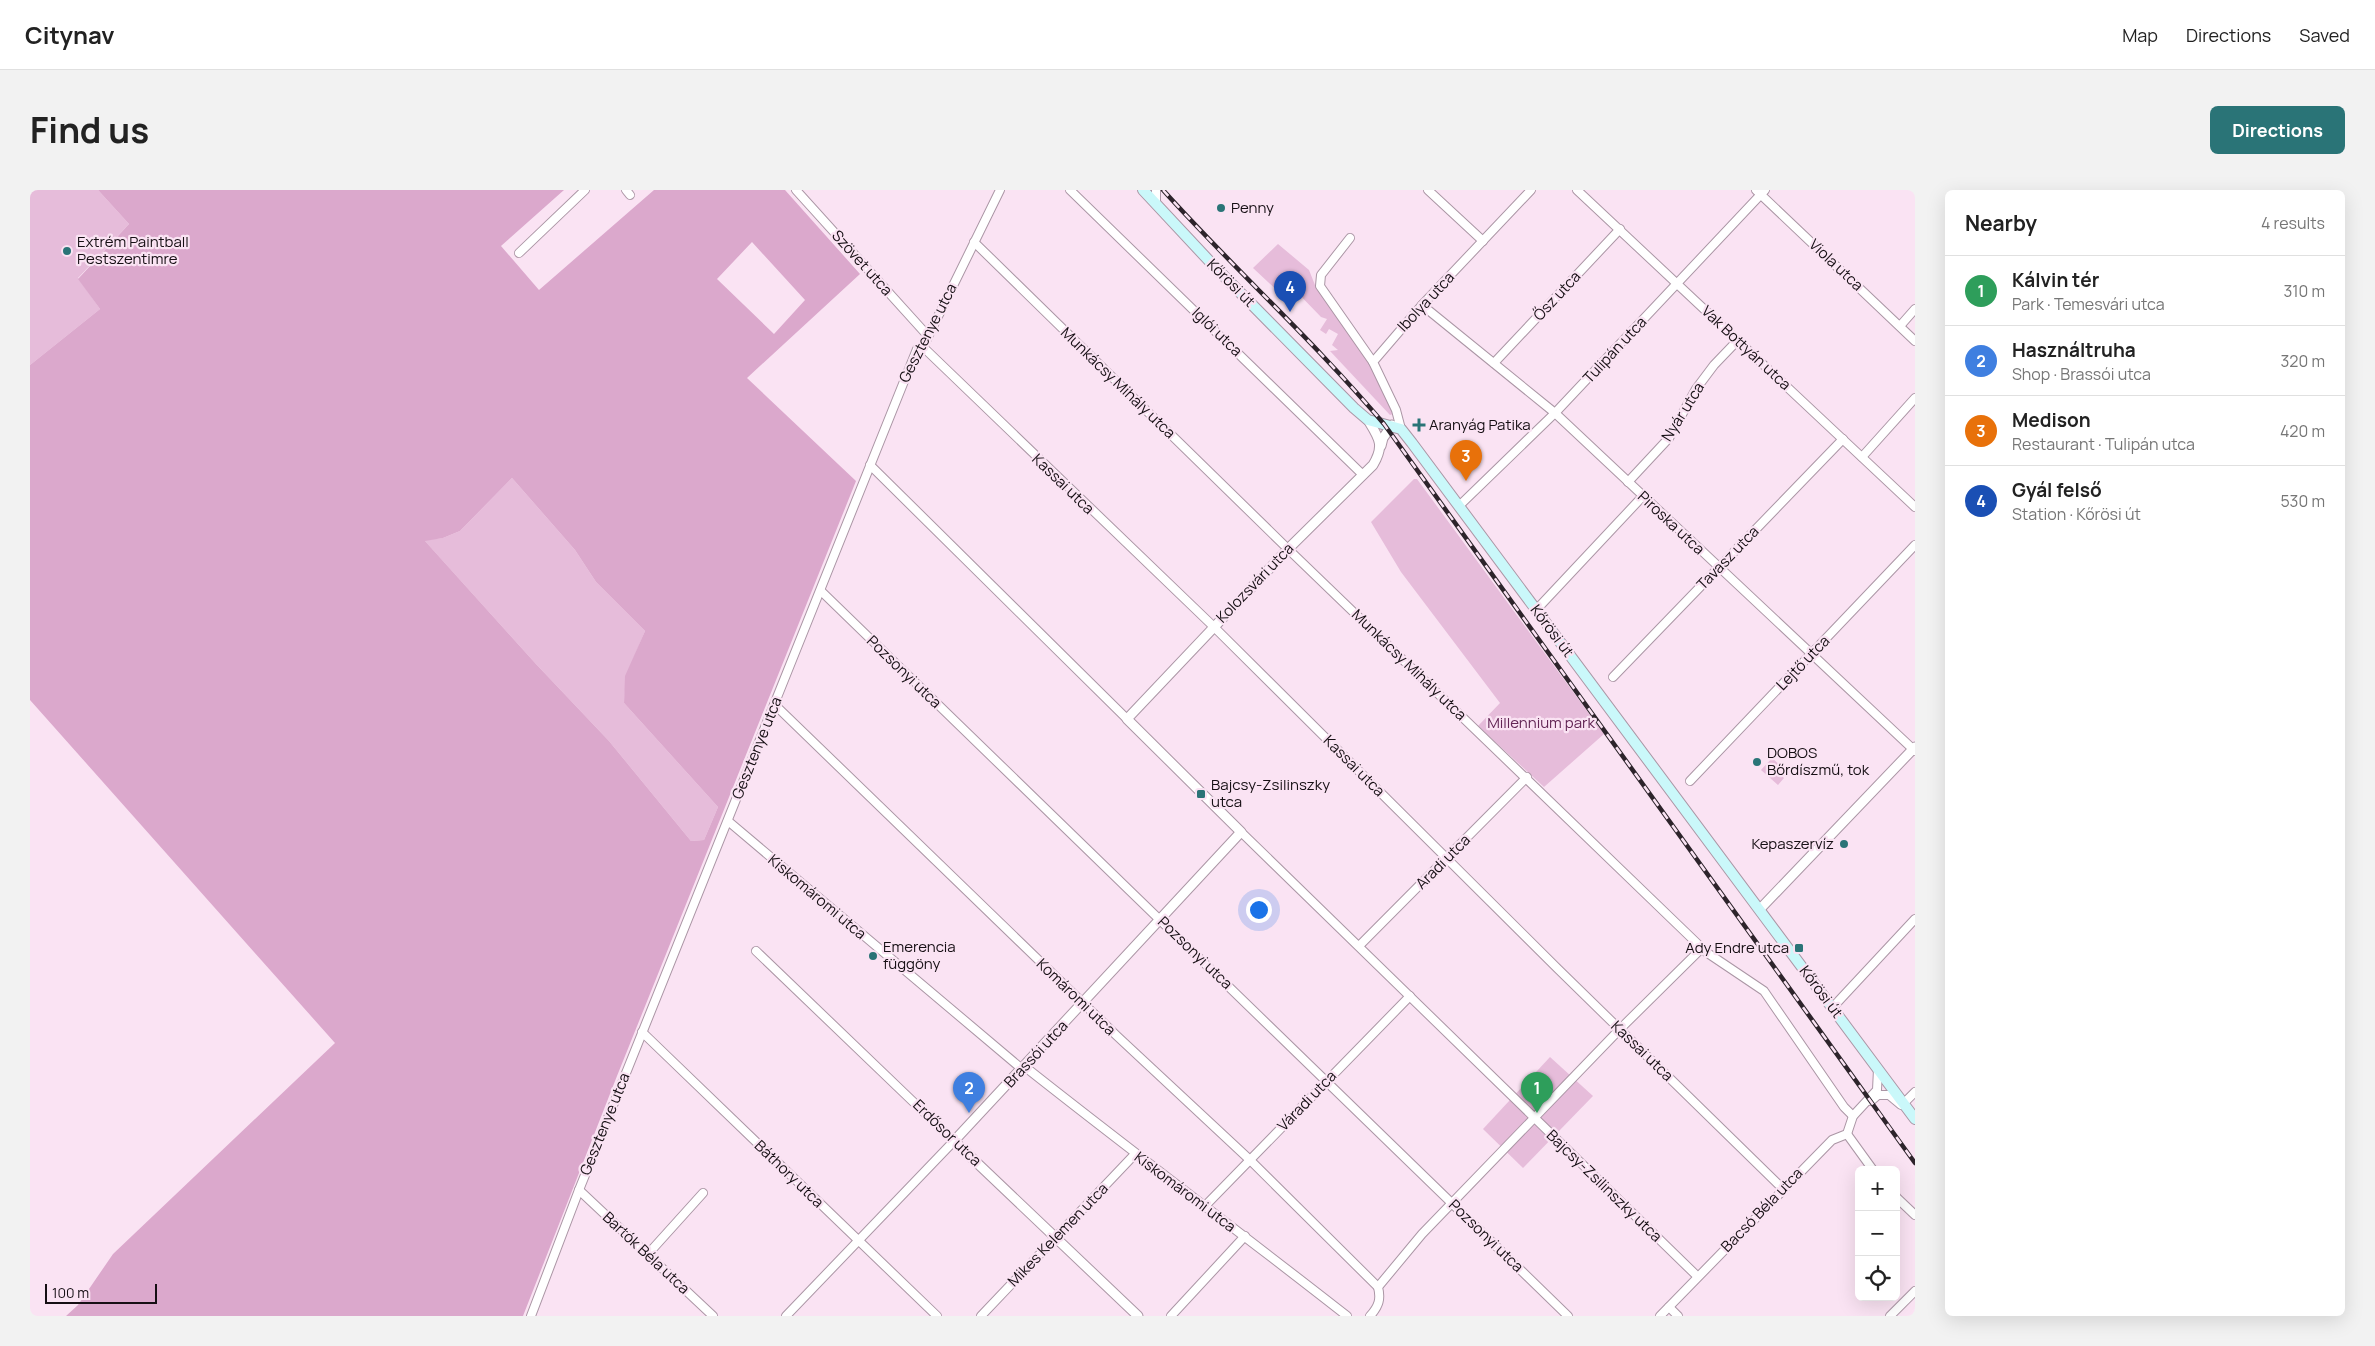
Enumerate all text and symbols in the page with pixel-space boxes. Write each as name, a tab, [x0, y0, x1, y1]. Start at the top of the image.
text: Citynav	[25, 18, 115, 51]
text: Map	[2122, 23, 2158, 47]
text: Directions	[2186, 23, 2271, 47]
text: Saved	[2299, 23, 2350, 47]
text: Find us	[30, 106, 149, 154]
button: Directions	[2210, 106, 2345, 154]
place label: Penny	[1231, 197, 1274, 218]
marker: Penny	[1215, 202, 1227, 214]
text: Nearby	[1965, 209, 2037, 237]
text: 4 results	[2261, 212, 2325, 234]
street label: Szövet utca	[827, 225, 897, 300]
place label: Extrém Paintball Pestszentimre	[77, 231, 189, 269]
street label: Viola utca	[1805, 234, 1868, 295]
marker: Extrém Paintball Pestszentimre	[61, 245, 73, 257]
street label: Kőrösi út	[1203, 254, 1260, 311]
street label: Ősz utca	[1528, 266, 1585, 325]
street label: Ibolya utca	[1392, 267, 1459, 336]
text: Kálvin tér	[2012, 267, 2099, 293]
pin: 4	[1274, 271, 1306, 312]
street label: Gesztenye utca	[894, 280, 962, 386]
text: 1	[1977, 280, 1985, 302]
text: 310 m	[2283, 280, 2325, 302]
text: Park · Temesvári utca	[2012, 293, 2165, 315]
street label: Vak Bottyán utca	[1697, 301, 1796, 395]
street label: Iglói utca	[1188, 302, 1247, 361]
street label: Tulipán utca	[1578, 312, 1651, 388]
street label: Munkácsy Mihály utca	[1056, 322, 1180, 443]
text: Használtruha	[2012, 337, 2136, 363]
text: 2	[1976, 350, 1986, 372]
text: 320 m	[2281, 350, 2325, 372]
text: Shop · Brassói utca	[2012, 363, 2151, 385]
street label: Nyár utca	[1656, 378, 1709, 445]
text: Medison	[2012, 407, 2091, 433]
place label: Aranyág Patika	[1429, 414, 1531, 435]
marker: Aranyág Patika	[1413, 419, 1425, 431]
text: 3	[1976, 420, 1986, 442]
text: 420 m	[2280, 420, 2325, 442]
text: Restaurant · Tulipán utca	[2012, 433, 2195, 455]
pin: 3	[1450, 440, 1482, 481]
street label: Kassai utca	[1028, 449, 1099, 519]
text: Gyál felső	[2012, 477, 2102, 503]
street label: Piroska utca	[1633, 486, 1709, 559]
text: 4	[1976, 490, 1986, 512]
text: 530 m	[2280, 490, 2325, 512]
text: Station · Kőrösi út	[2012, 503, 2141, 525]
street label: Tavasz utca	[1692, 521, 1763, 594]
street label: Kolozsvári utca	[1211, 538, 1298, 627]
street label: Kőrösi út	[1526, 600, 1579, 661]
street label: Munkácsy Mihály utca	[1347, 604, 1471, 725]
street label: Pozsonyi utca	[862, 631, 946, 713]
street label: Lejtő utca	[1771, 631, 1834, 695]
street label: Gesztenye utca	[726, 694, 787, 802]
park label: Millennium park	[1487, 712, 1595, 733]
street label: Kassai utca	[1319, 730, 1390, 801]
place label: DOBOS Bőrdíszmű, tok	[1767, 742, 1870, 780]
marker: DOBOS Bőrdíszmű, tok	[1751, 756, 1763, 768]
place label: Bajcsy-Zsilinszky utca	[1211, 774, 1330, 812]
marker: Bajcsy-Zsilinszky utca	[1195, 788, 1207, 800]
street label: Aradi utca	[1411, 830, 1475, 894]
place label: Kepaszervíz	[1751, 833, 1834, 854]
marker: Kepaszervíz	[1838, 838, 1850, 850]
street label: Kiskomáromi utca	[764, 849, 871, 944]
your location	[1246, 897, 1272, 923]
street label: Pozsonyi utca	[1153, 912, 1237, 994]
place label: Emerencia függöny	[883, 936, 956, 974]
place label: Ady Endre utca	[1685, 937, 1789, 958]
marker: Ady Endre utca	[1793, 942, 1805, 954]
marker: Emerencia függöny	[867, 950, 879, 962]
street label: Komáromi utca	[1032, 953, 1121, 1040]
street label: Kőrösi út	[1795, 961, 1848, 1022]
street label: Brassói utca	[999, 1015, 1072, 1092]
street label: Kassai utca	[1607, 1016, 1678, 1086]
street label: Váradi utca	[1272, 1066, 1341, 1136]
street label: Gesztenye utca	[574, 1070, 635, 1178]
pin: 2	[953, 1072, 985, 1113]
pin: 1	[1521, 1072, 1553, 1113]
street label: Erdősor utca	[908, 1095, 986, 1171]
street label: Bajcsy-Zsilinszky utca	[1542, 1125, 1667, 1246]
street label: Báthory utca	[750, 1135, 829, 1212]
street label: Kiskomáromi utca	[1130, 1146, 1240, 1237]
street label: Bacsó Béla utca	[1716, 1163, 1807, 1256]
map controls	[1855, 1166, 1900, 1301]
button: +	[1855, 1166, 1900, 1211]
street label: Mikes Kelemen utca	[1003, 1178, 1113, 1291]
street label: Pozsonyi utca	[1444, 1195, 1528, 1277]
street label: Bartók Béla utca	[598, 1207, 694, 1298]
button: −	[1855, 1211, 1900, 1256]
button: locate	[1855, 1256, 1900, 1301]
scale bar	[45, 1281, 158, 1304]
text: 100 m	[52, 1283, 89, 1302]

